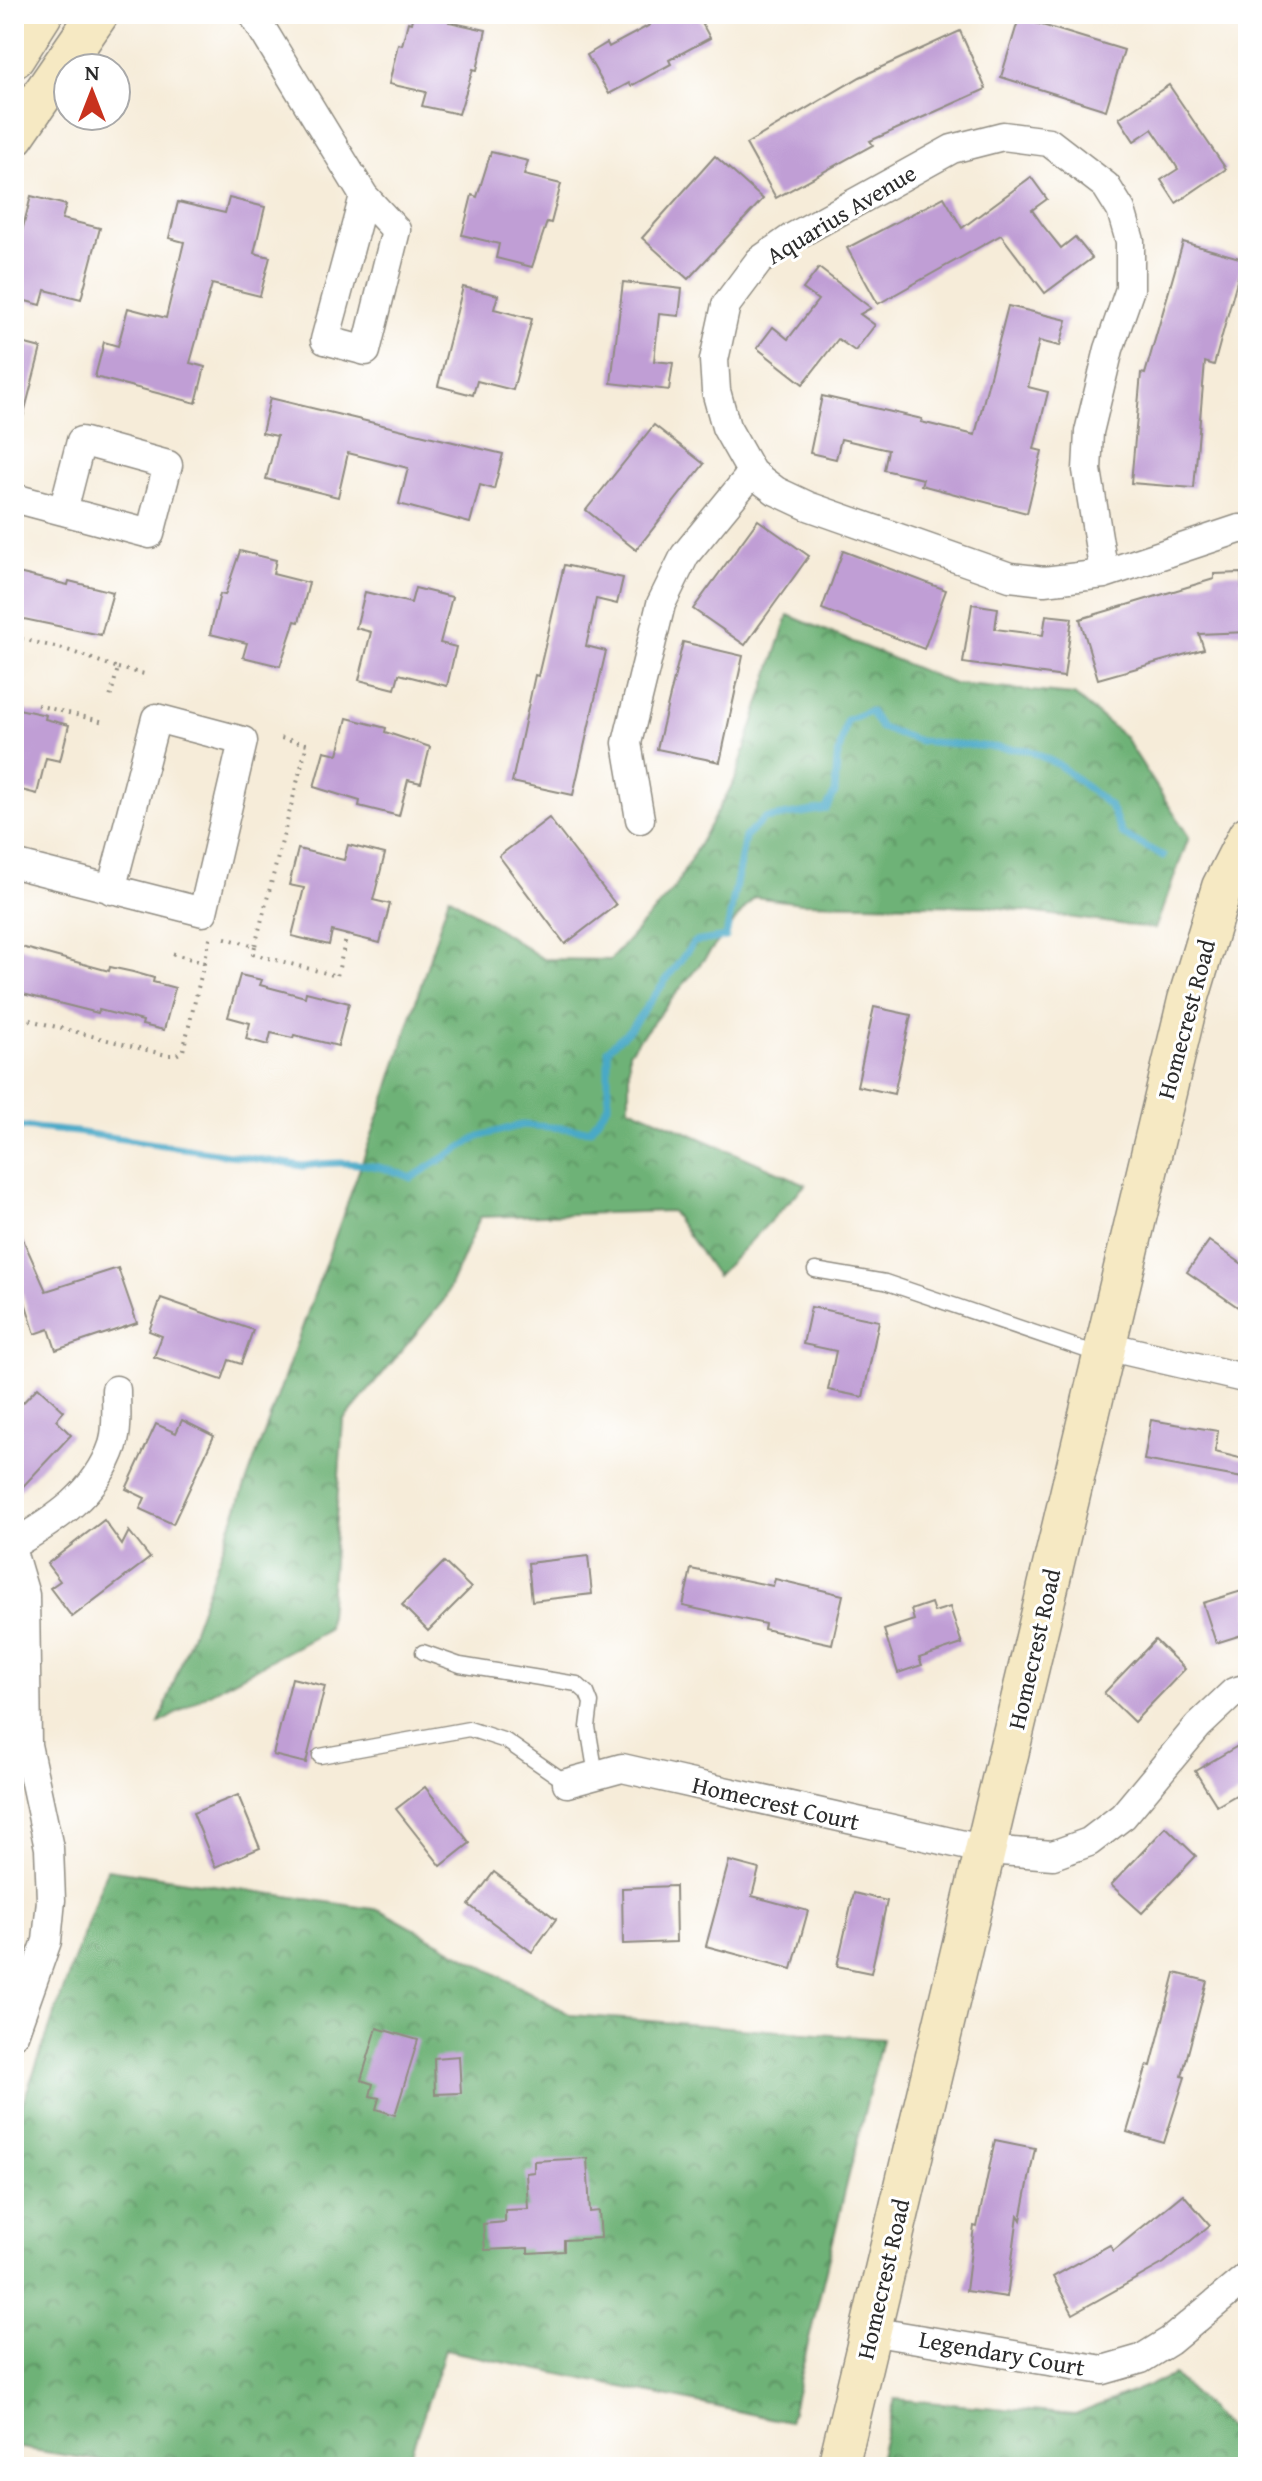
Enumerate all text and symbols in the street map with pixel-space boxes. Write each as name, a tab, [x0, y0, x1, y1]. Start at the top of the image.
north arrow	[52, 52, 132, 132]
text: N	[85, 56, 100, 88]
street label: Aquarius Avenue	[759, 155, 923, 273]
street label: Homecrest Road	[1148, 935, 1224, 1103]
street label: Homecrest Road	[999, 1565, 1070, 1733]
street label: Homecrest Court	[689, 1767, 863, 1839]
street label: Homecrest Road	[848, 2195, 919, 2363]
street label: Legendary Court	[916, 2321, 1088, 2385]

